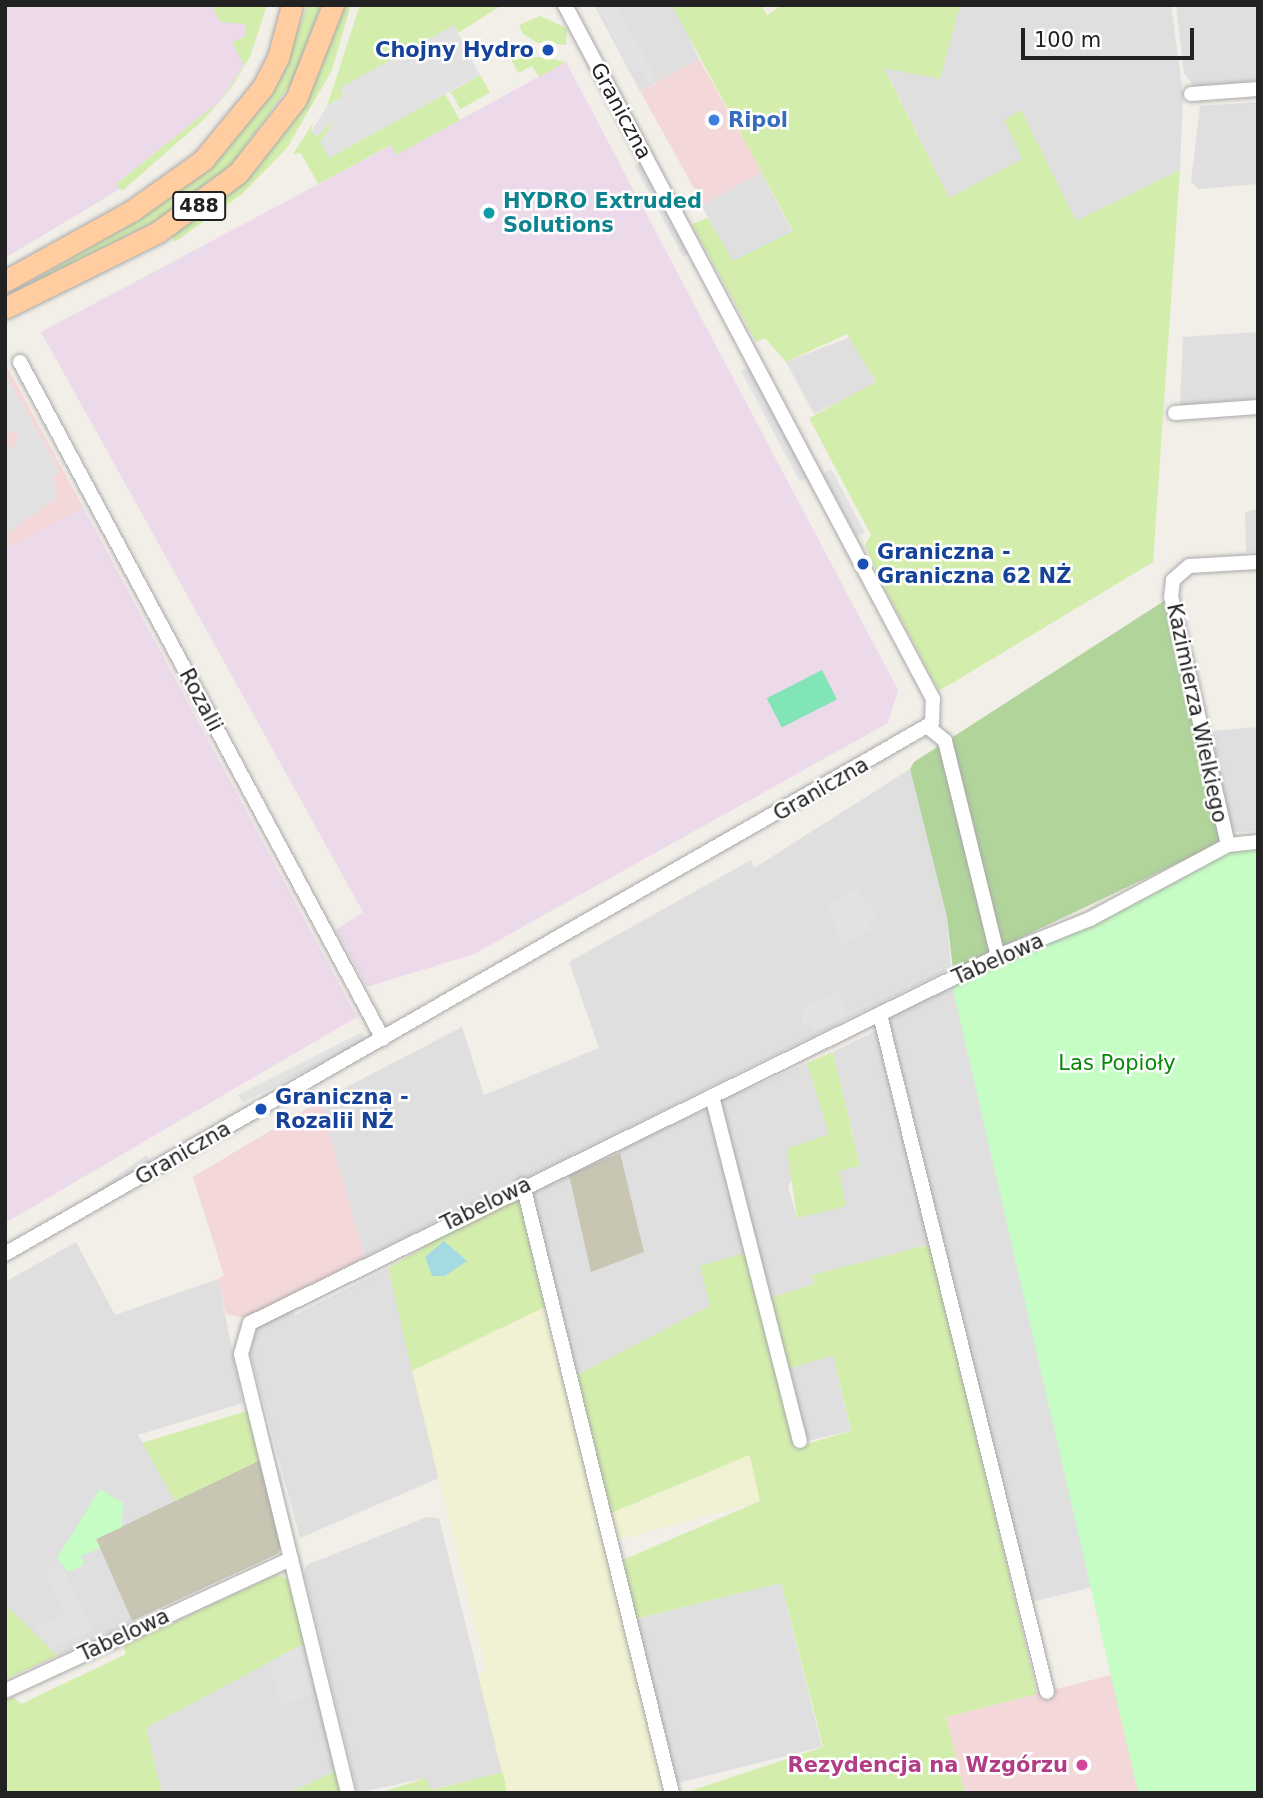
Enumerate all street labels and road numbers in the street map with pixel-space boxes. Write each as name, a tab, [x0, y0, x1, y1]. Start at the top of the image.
street label: Graniczna	[585, 58, 657, 164]
road number: 488	[171, 190, 227, 222]
street label: Kazimierza Wielkiego	[1161, 601, 1233, 825]
street label: Rozalii	[174, 664, 228, 736]
street label: Graniczna	[769, 752, 873, 826]
street label: Tabelowa	[948, 928, 1048, 990]
street label: Graniczna	[131, 1116, 235, 1190]
street label: Tabelowa	[437, 1171, 535, 1237]
street label: Tabelowa	[75, 1603, 173, 1667]

